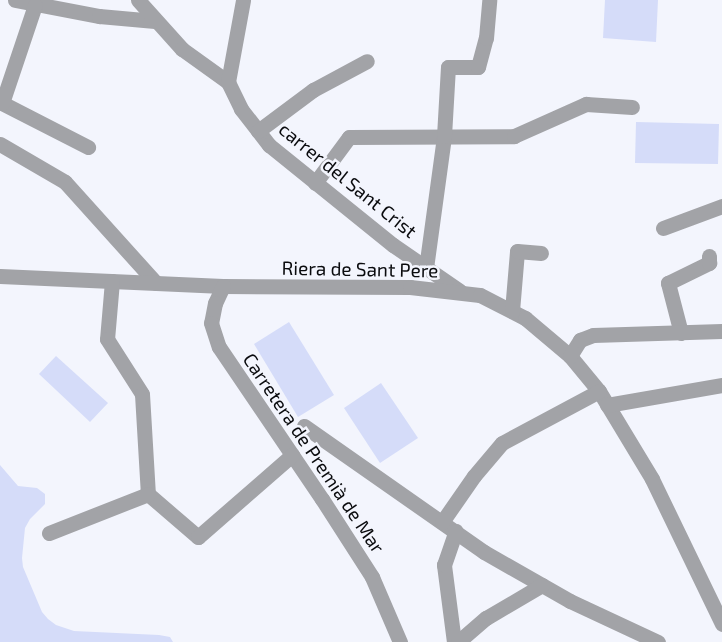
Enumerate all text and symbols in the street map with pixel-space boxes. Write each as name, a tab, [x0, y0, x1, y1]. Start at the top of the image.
street label: carrer del Sant Crist	[274, 117, 422, 243]
street label: Riera de Sant Pere	[281, 256, 439, 282]
street label: Carretera de Premià de Mar	[238, 349, 390, 557]

